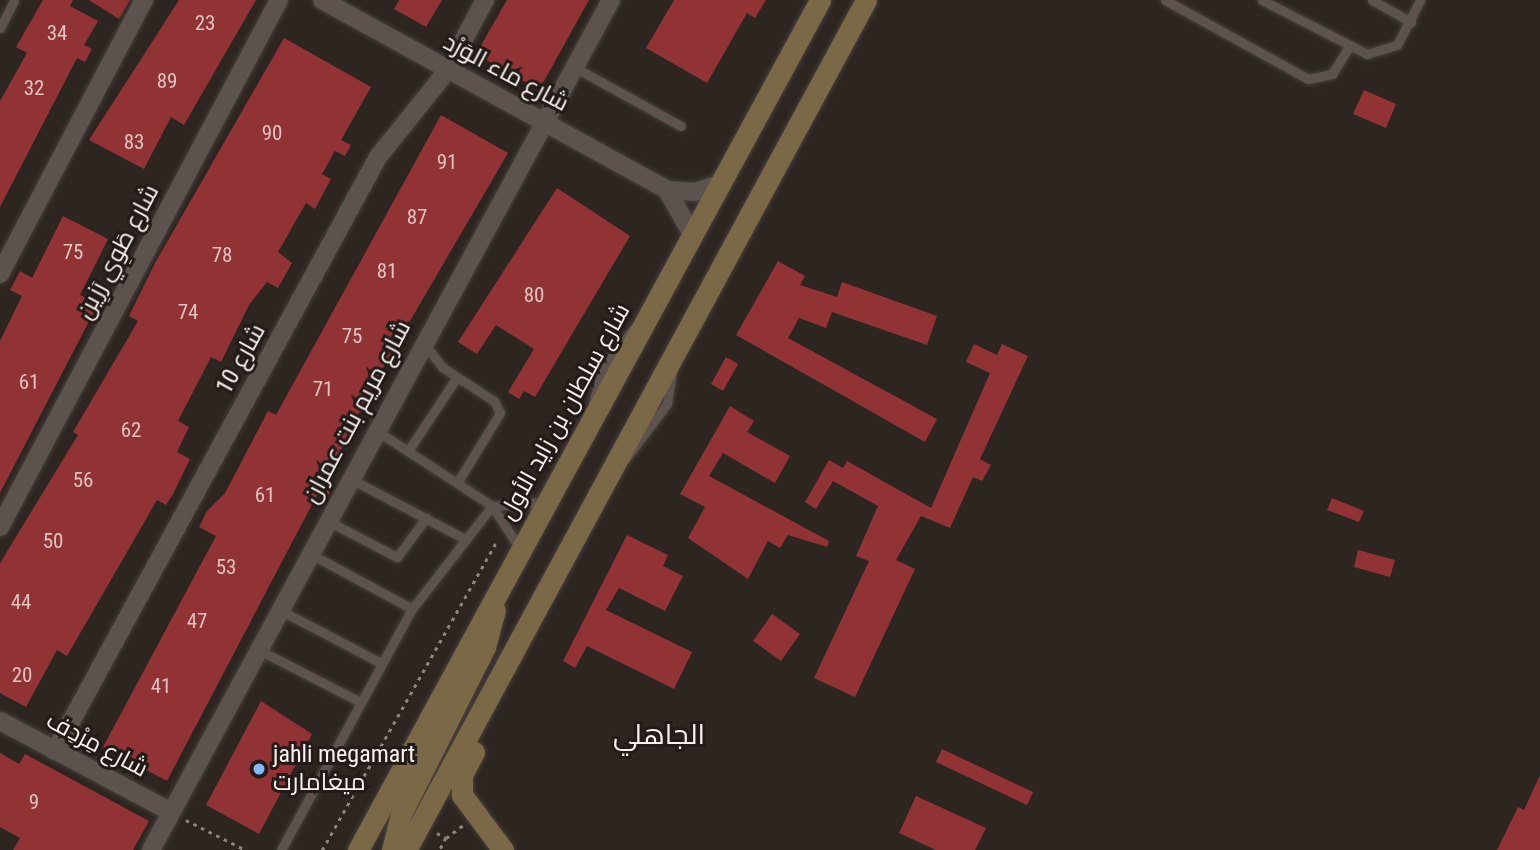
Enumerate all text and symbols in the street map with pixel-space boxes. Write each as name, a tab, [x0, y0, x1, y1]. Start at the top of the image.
house number: 23	[195, 10, 215, 36]
house number: 34	[47, 20, 67, 46]
street label: شارع ماء الوَرْد	[438, 28, 574, 118]
house number: 89	[157, 68, 177, 94]
house number: 32	[24, 75, 44, 101]
house number: 90	[262, 120, 282, 146]
house number: 83	[124, 129, 144, 155]
house number: 91	[437, 149, 457, 175]
street label: شارع طَوِي رَزِين	[70, 180, 166, 324]
house number: 87	[407, 204, 427, 230]
house number: 75	[63, 239, 83, 265]
house number: 78	[212, 242, 232, 268]
house number: 81	[377, 258, 397, 284]
house number: 80	[524, 282, 544, 308]
house number: 74	[178, 299, 198, 325]
street label: شارع سلطان بن زايد الأول	[494, 299, 636, 525]
street label: شارع مريم بنت عمران	[297, 316, 417, 508]
street label: شارع 10	[210, 319, 272, 399]
house number: 75	[342, 323, 362, 349]
house number: 61	[19, 369, 39, 395]
house number: 71	[313, 376, 333, 402]
house number: 62	[121, 417, 141, 443]
house number: 56	[73, 467, 93, 493]
house number: 61	[255, 482, 275, 508]
house number: 50	[43, 528, 63, 554]
house number: 53	[216, 554, 236, 580]
house number: 44	[11, 589, 31, 615]
house number: 47	[187, 608, 207, 634]
house number: 20	[12, 662, 32, 688]
house number: 41	[151, 673, 171, 699]
street label: شارع مِرْدِف	[41, 706, 153, 784]
district label: الجاهلي	[613, 718, 705, 752]
place label: jahli megamart ميغامارت	[273, 741, 415, 797]
marker: jahli megamart ميغامارت	[251, 761, 267, 777]
house number: 9	[29, 789, 39, 815]

